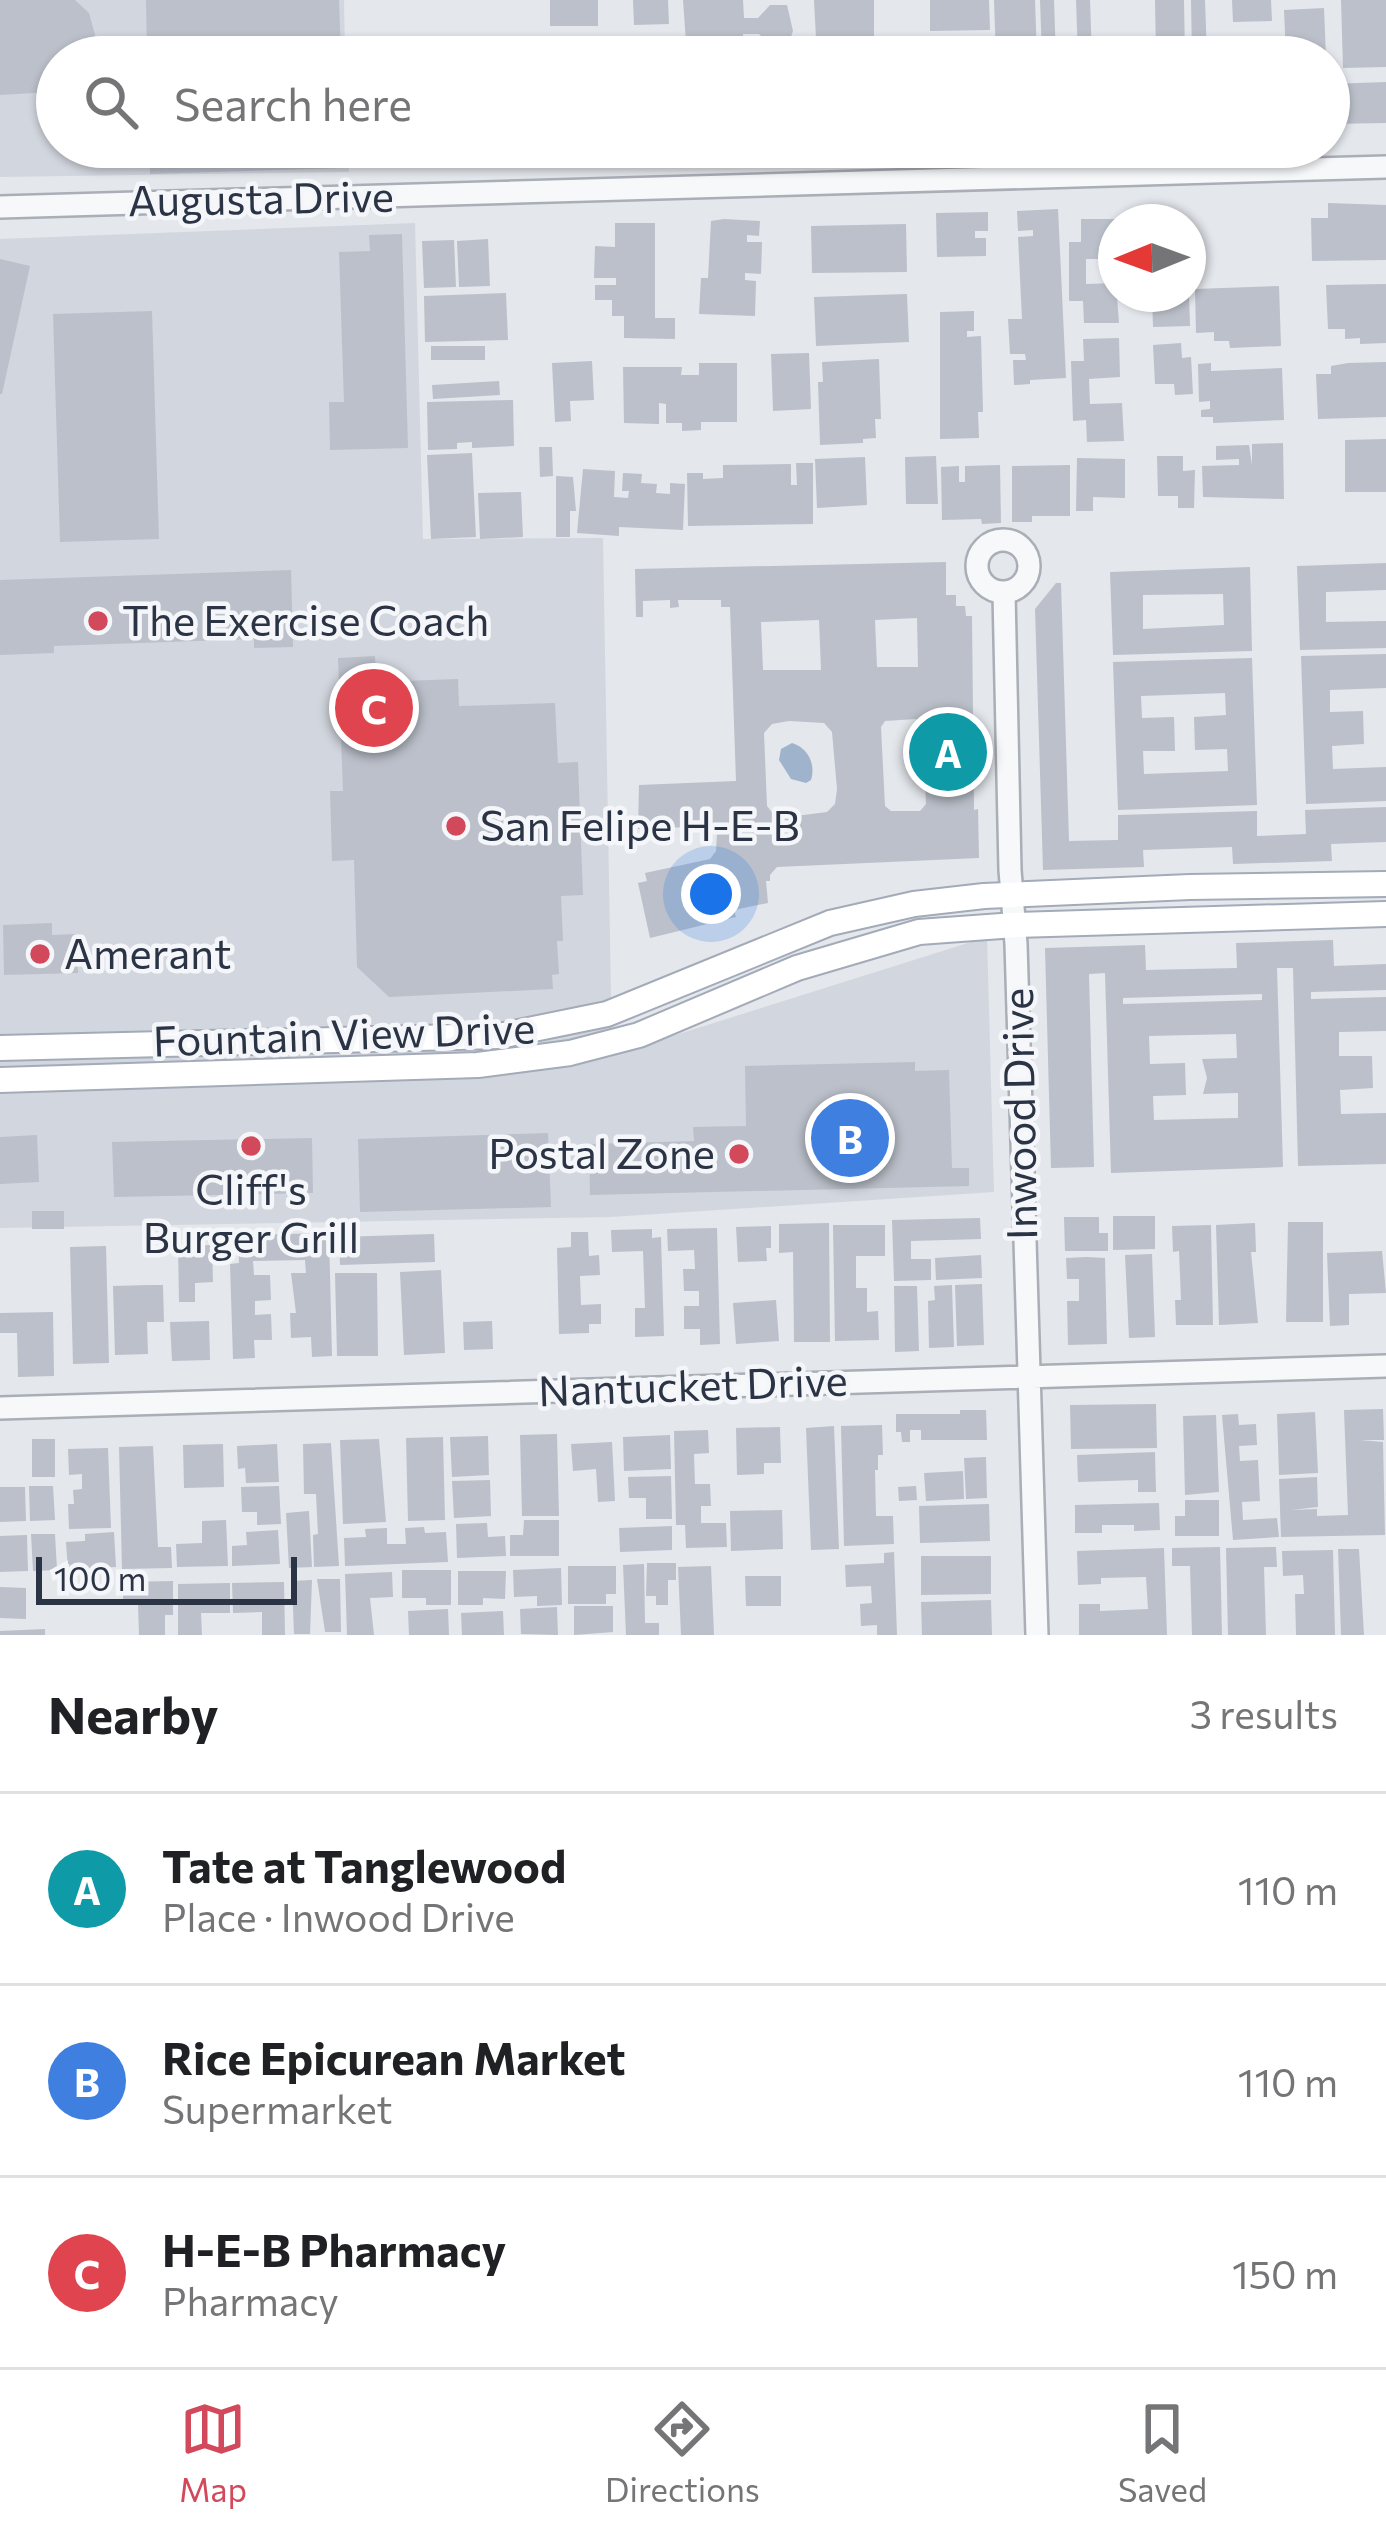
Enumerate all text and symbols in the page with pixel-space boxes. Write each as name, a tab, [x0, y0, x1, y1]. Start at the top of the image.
search box	[36, 36, 1350, 168]
icon: search	[78, 69, 144, 135]
text: Search here	[174, 75, 412, 130]
street label: Augusta Drive	[128, 169, 394, 225]
north arrow	[1098, 204, 1206, 312]
place label: The Exercise Coach	[122, 593, 489, 645]
marker: The Exercise Coach	[85, 608, 111, 634]
pin: C	[335, 663, 413, 753]
pin: A	[909, 707, 987, 797]
place label: San Felipe H-E-B	[480, 798, 800, 850]
marker: San Felipe H-E-B	[443, 813, 469, 839]
your location	[681, 864, 741, 924]
place label: Amerant	[64, 926, 231, 978]
marker: Amerant	[27, 941, 53, 967]
street label: Inwood Drive	[990, 988, 1046, 1241]
street label: Fountain View Drive	[152, 1000, 536, 1066]
pin: B	[811, 1093, 889, 1183]
place label: Postal Zone	[488, 1126, 715, 1178]
marker: Cliff's Burger Grill	[238, 1133, 264, 1159]
marker: Postal Zone	[726, 1141, 752, 1167]
place label: Cliff's Burger Grill	[143, 1162, 359, 1262]
street label: Nantucket Drive	[537, 1353, 849, 1415]
scale bar	[36, 1551, 297, 1604]
text: 100 m	[54, 1557, 146, 1598]
text: Nearby	[48, 1682, 218, 1745]
text: 3 results	[1190, 1689, 1338, 1737]
text: Tate at Tanglewood	[162, 1837, 566, 1892]
text: A	[73, 1865, 101, 1913]
text: 110 m	[1238, 1865, 1338, 1913]
text: Place · Inwood Drive	[162, 1892, 515, 1940]
text: Rice Epicurean Market	[162, 2029, 626, 2084]
text: B	[74, 2057, 100, 2105]
text: 110 m	[1238, 2057, 1338, 2105]
text: Supermarket	[162, 2084, 392, 2132]
text: H-E-B Pharmacy	[162, 2221, 506, 2276]
text: C	[74, 2249, 100, 2297]
text: 150 m	[1232, 2249, 1338, 2297]
text: Pharmacy	[162, 2276, 339, 2324]
tab: Map	[179, 2396, 247, 2509]
tab: Directions	[605, 2396, 760, 2509]
tab: Saved	[1118, 2396, 1207, 2509]

